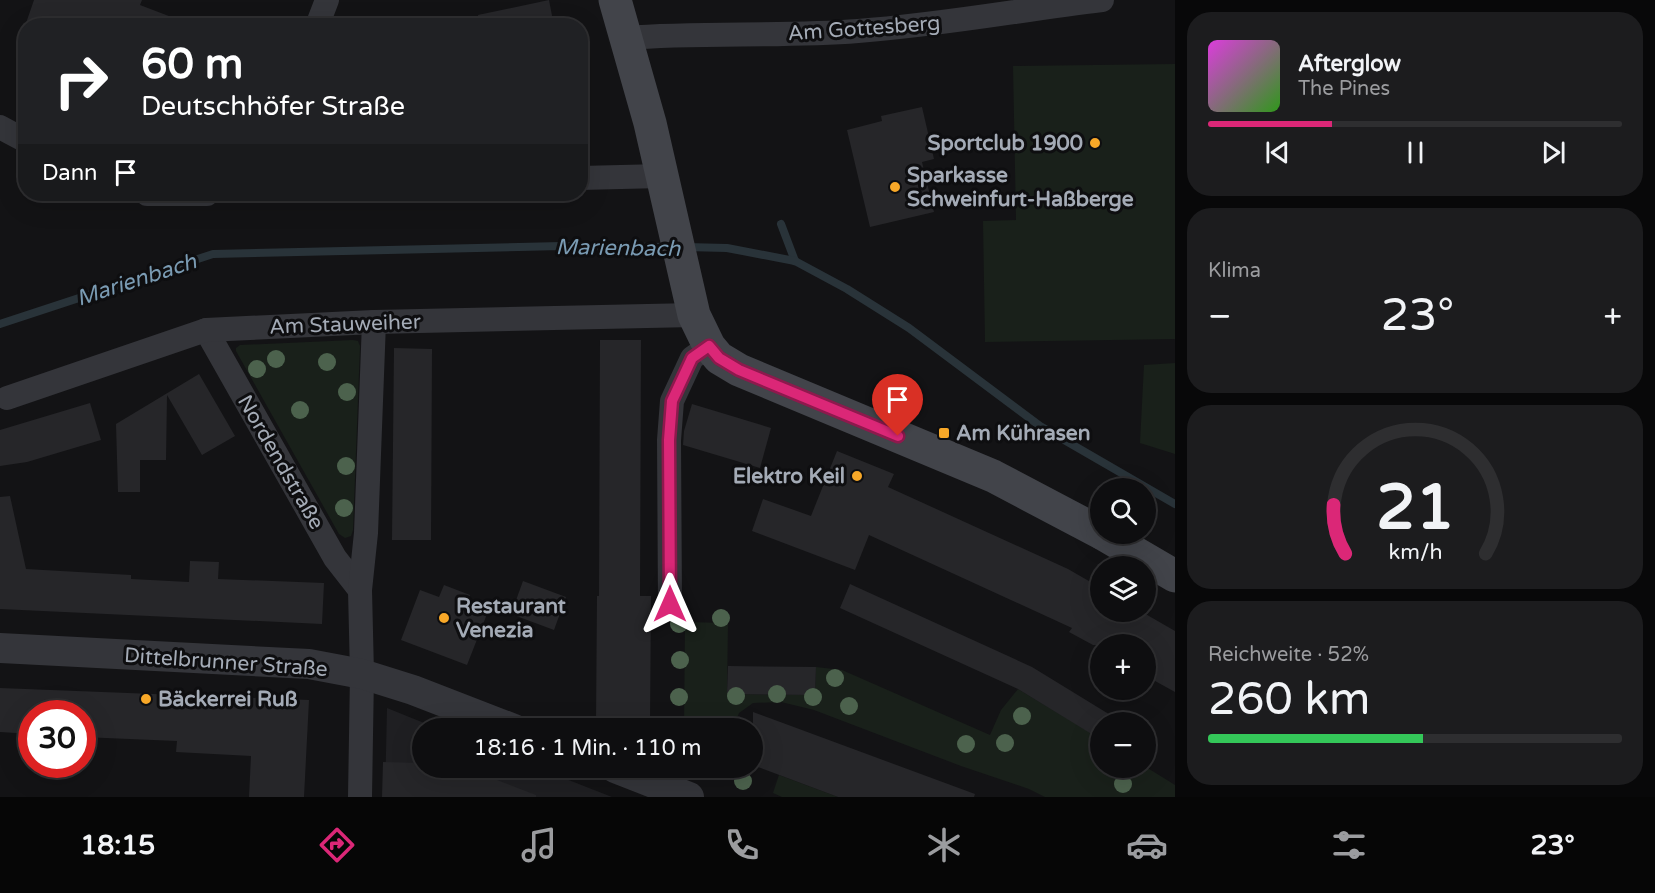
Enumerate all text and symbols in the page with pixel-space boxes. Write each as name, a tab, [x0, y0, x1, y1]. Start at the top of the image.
street label: Am Gottesberg	[787, 11, 941, 46]
text: 60 m	[141, 39, 243, 90]
icon: right	[42, 42, 120, 120]
text: Afterglow	[1298, 51, 1401, 77]
text: The Pines	[1298, 77, 1390, 101]
text: Deutschhöfer Straße	[141, 90, 405, 123]
place label: Sportclub 1900	[928, 131, 1083, 156]
marker: Sportclub 1900	[1088, 136, 1102, 150]
icon: previous	[1261, 136, 1294, 169]
icon: pause	[1399, 136, 1432, 169]
icon: next	[1537, 136, 1570, 169]
icon: arrive	[109, 156, 142, 189]
text: Dann	[42, 160, 97, 186]
place label: Sparkasse Schweinfurt-Haßberge	[907, 163, 1134, 212]
marker: Sparkasse Schweinfurt-Haßberge	[888, 180, 902, 194]
water label: Marienbach	[555, 234, 681, 262]
water label: Marienbach	[73, 248, 200, 312]
text: Klima	[1208, 259, 1261, 283]
text: 23°	[1381, 289, 1454, 343]
text: −	[1208, 297, 1232, 336]
text: +	[1603, 297, 1622, 336]
street label: Am Stauweiher	[269, 309, 421, 340]
pin	[872, 374, 923, 436]
icon: arrive	[881, 383, 914, 416]
street label: Nordendstraße	[232, 391, 329, 534]
place label: Am Kührasen	[956, 421, 1091, 446]
marker: Am Kührasen	[937, 426, 951, 440]
place label: Elektro Keil	[733, 464, 845, 489]
marker: Elektro Keil	[850, 469, 864, 483]
text: 21	[1376, 471, 1454, 546]
map controls	[1090, 478, 1156, 778]
button: search	[1090, 478, 1156, 544]
text: km/h	[1388, 539, 1442, 565]
button: layers	[1090, 556, 1156, 622]
position arrow	[638, 572, 702, 636]
place label: Restaurant Venezia	[456, 594, 566, 643]
marker: Restaurant Venezia	[437, 611, 451, 625]
button: +	[1090, 634, 1156, 700]
street label: Dittelbrunner Straße	[123, 643, 329, 682]
text: Reichweite · 52%	[1208, 643, 1369, 667]
text: 260 km	[1208, 673, 1370, 727]
place label: Bäckerrei Ruß	[158, 687, 298, 712]
marker: Bäckerrei Ruß	[139, 692, 153, 706]
speed limit sign: 30	[18, 700, 96, 778]
button: −	[1090, 712, 1156, 778]
text: 18:16 · 1 Min. · 110 m	[474, 735, 701, 761]
icon: directions	[316, 824, 358, 866]
icon: music	[518, 824, 560, 866]
icon: phone	[721, 824, 763, 866]
icon: climate	[923, 824, 965, 866]
icon: car	[1126, 824, 1168, 866]
icon: filters	[1328, 824, 1370, 866]
text: 18:15	[80, 829, 155, 862]
text: 23°	[1531, 829, 1575, 862]

